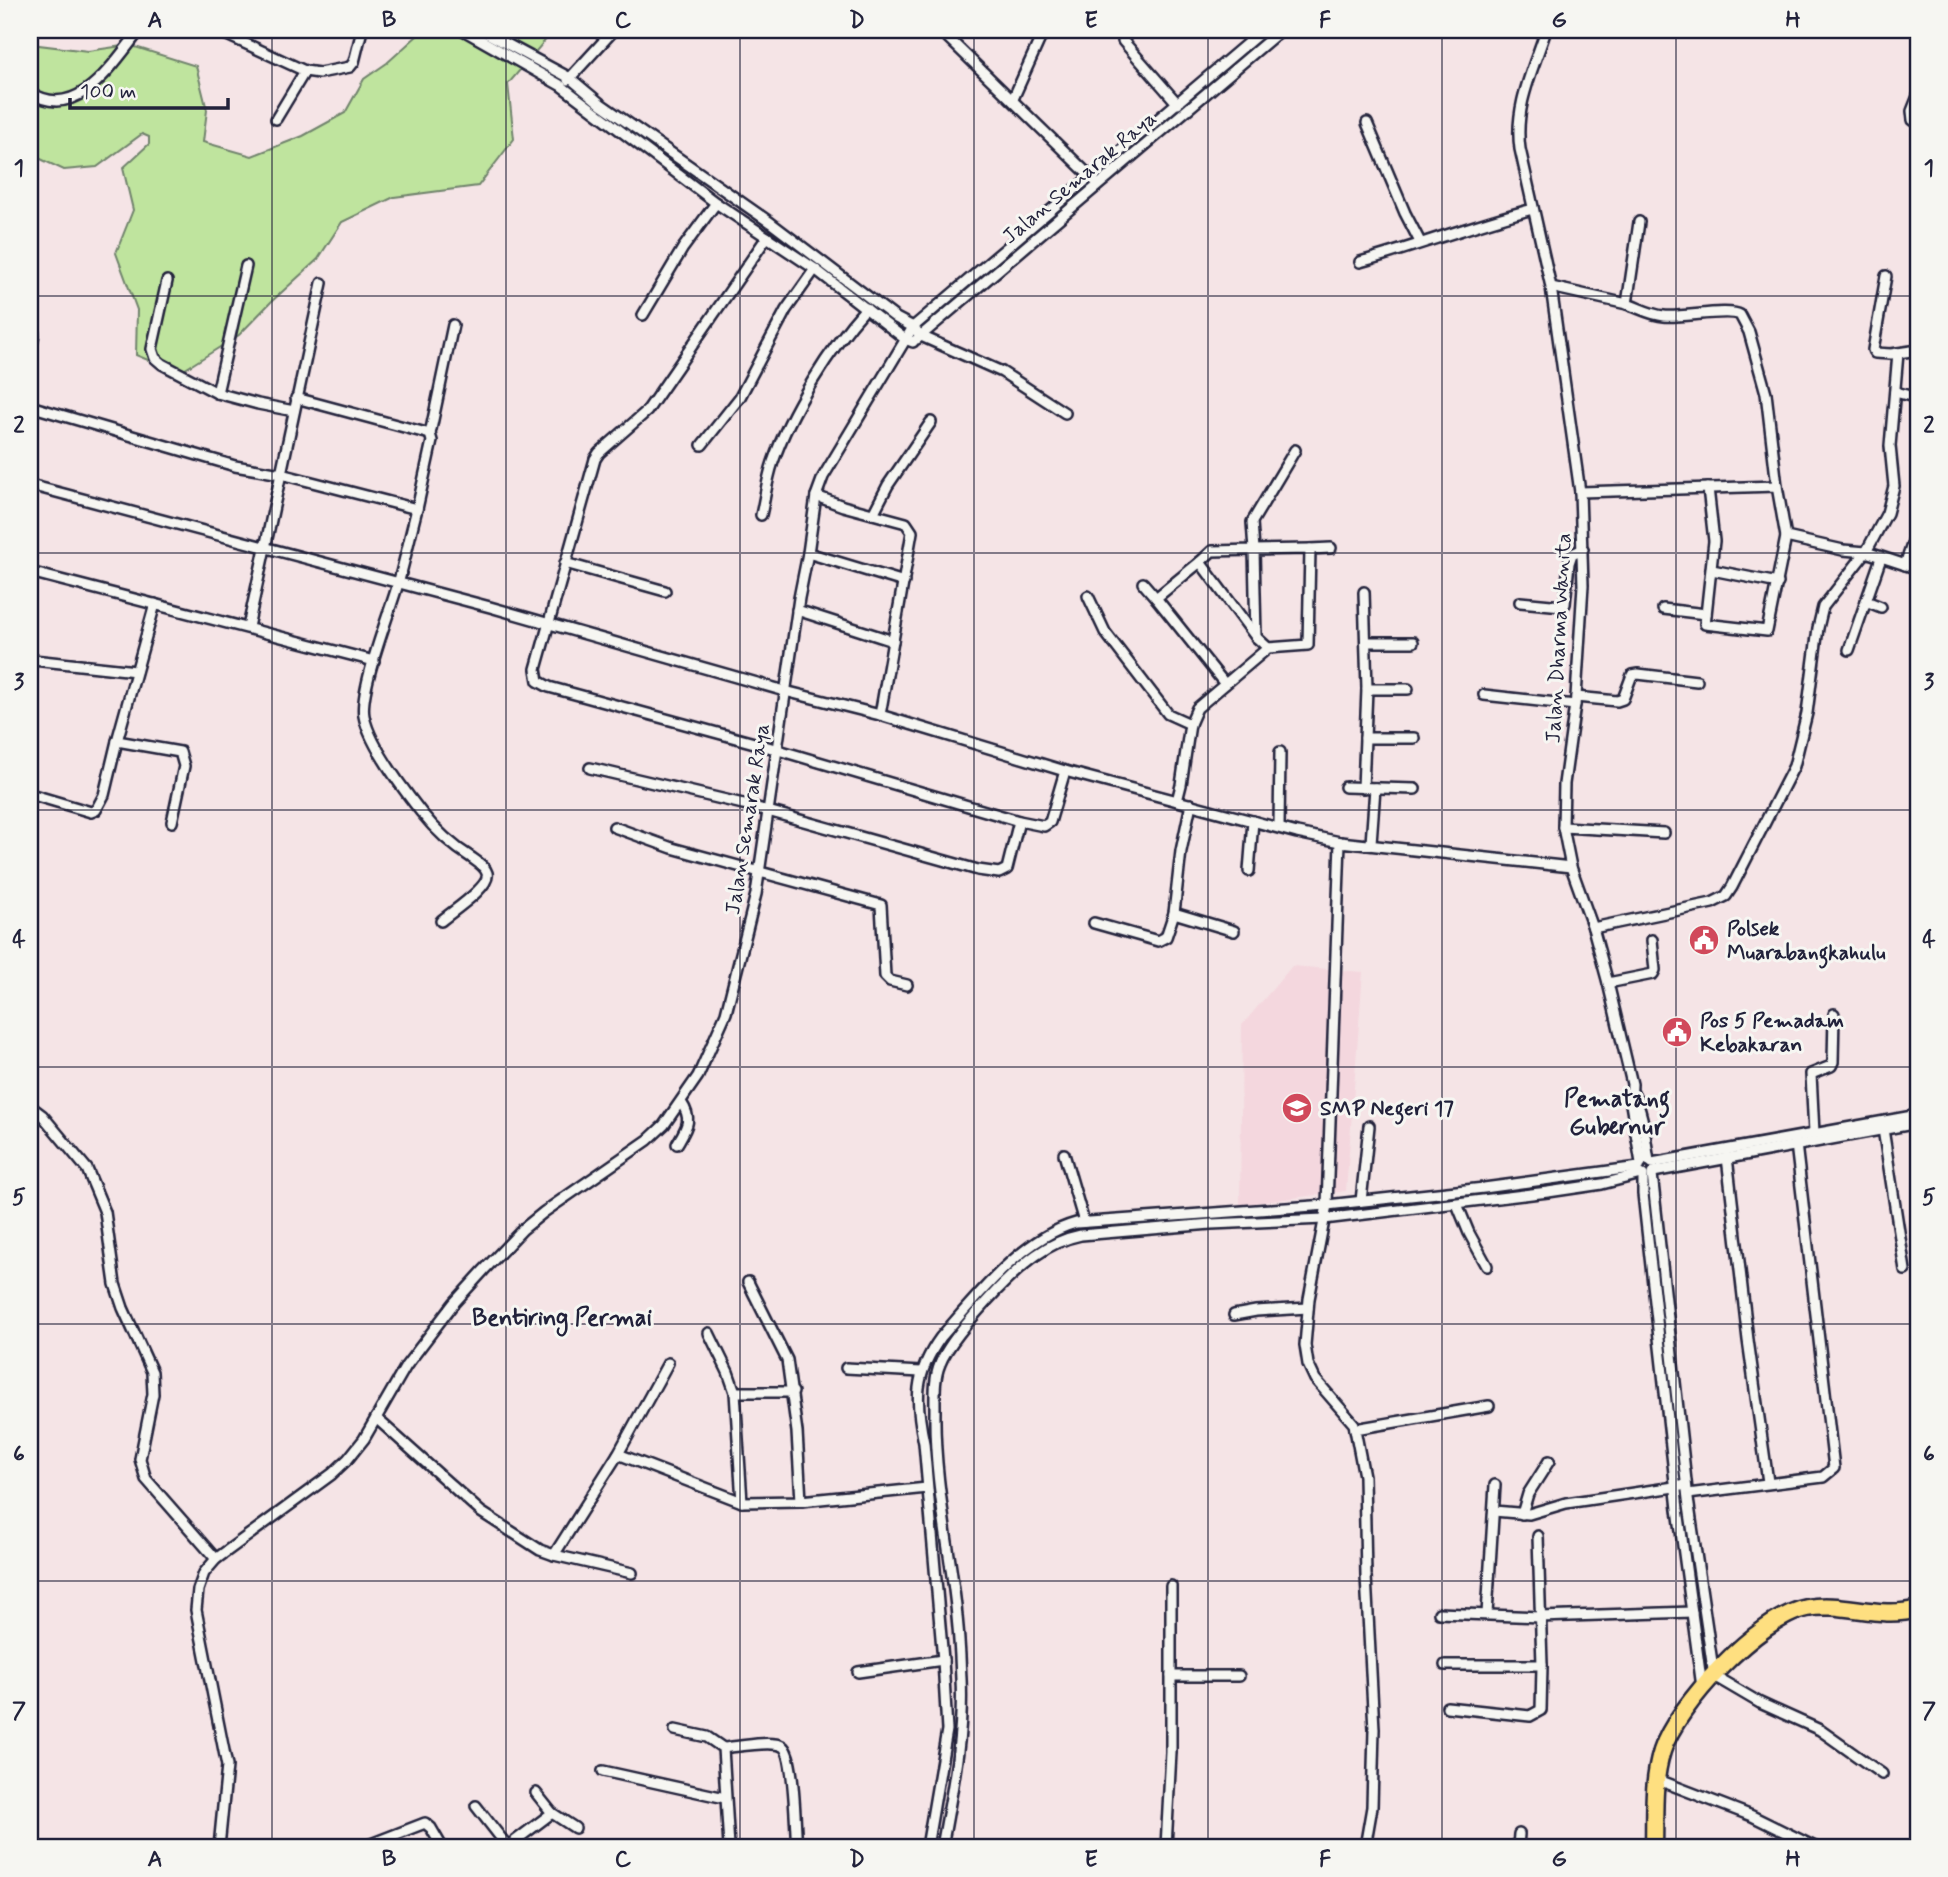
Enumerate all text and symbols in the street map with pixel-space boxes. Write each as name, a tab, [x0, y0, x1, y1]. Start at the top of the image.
text: A	[147, 6, 163, 36]
text: B	[382, 6, 397, 36]
text: C	[615, 6, 632, 36]
text: D	[849, 6, 865, 36]
text: E	[1084, 6, 1098, 36]
text: F	[1319, 6, 1331, 36]
text: G	[1551, 6, 1567, 36]
text: H	[1785, 6, 1801, 36]
scale bar	[70, 66, 228, 110]
text: 100 m	[80, 78, 136, 106]
street label: Jalan Semarak Raya	[997, 105, 1163, 251]
text: 1	[14, 154, 24, 184]
text: 1	[1924, 154, 1934, 184]
text: 2	[13, 411, 25, 441]
text: 2	[1923, 411, 1935, 441]
street label: Jalan Dharma Wanita	[1540, 532, 1578, 744]
text: 3	[14, 668, 25, 698]
text: 3	[1924, 668, 1935, 698]
street label: Jalan Semarak Raya	[719, 721, 777, 917]
place label: Polsek Muarabangkahulu	[1727, 915, 1886, 969]
public building icon: Polsek Muarabangkahulu	[1687, 923, 1721, 957]
text: 4	[12, 925, 26, 955]
text: 4	[1922, 925, 1936, 955]
place label: Pos 5 Pemadam Kebakaran	[1700, 1007, 1844, 1059]
public building icon: Pos 5 Pemadam Kebakaran	[1660, 1015, 1694, 1049]
district label: Pematang Gubernur	[1564, 1084, 1670, 1143]
school or university icon: SMP Negeri 17	[1280, 1091, 1314, 1125]
place label: SMP Negeri 17	[1320, 1095, 1454, 1125]
text: 5	[12, 1183, 26, 1213]
text: 5	[1922, 1183, 1936, 1213]
district label: Bentiring Permai	[472, 1303, 652, 1337]
text: 6	[13, 1440, 25, 1470]
text: 6	[1923, 1440, 1935, 1470]
text: 7	[12, 1697, 26, 1727]
text: 7	[1922, 1697, 1936, 1727]
text: A	[147, 1845, 163, 1875]
text: B	[382, 1845, 397, 1875]
text: C	[615, 1845, 632, 1875]
text: D	[849, 1845, 865, 1875]
text: E	[1084, 1845, 1098, 1875]
text: F	[1319, 1845, 1331, 1875]
text: G	[1551, 1845, 1567, 1875]
text: H	[1785, 1845, 1801, 1875]

